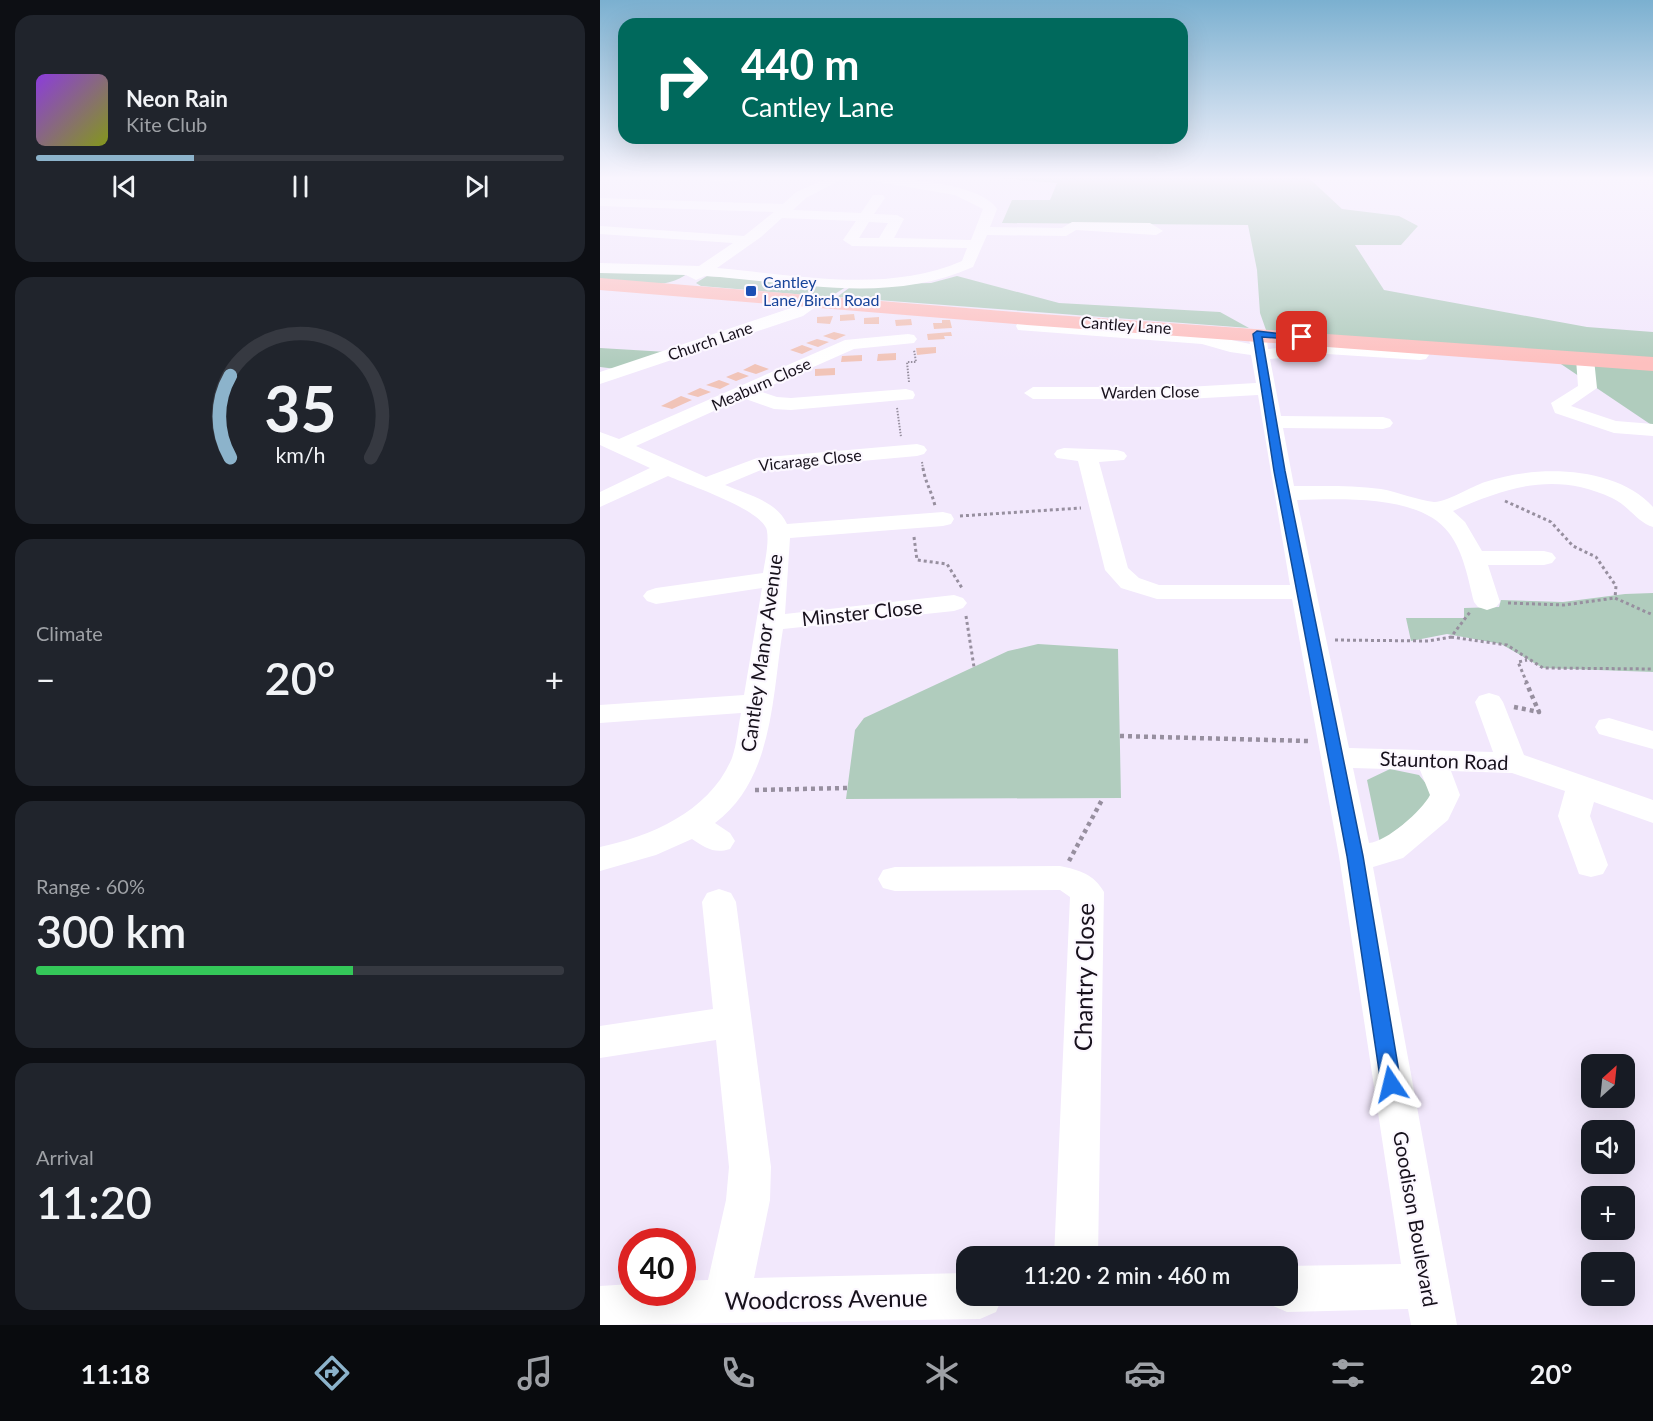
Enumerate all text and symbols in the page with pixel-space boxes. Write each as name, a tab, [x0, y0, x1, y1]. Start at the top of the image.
text: 440 m	[741, 39, 859, 89]
icon: right	[642, 42, 720, 120]
text: Neon Rain	[126, 85, 228, 112]
text: Cantley Lane	[741, 90, 894, 123]
text: Kite Club	[126, 112, 207, 136]
icon: previous	[108, 170, 141, 203]
icon: pause	[284, 170, 317, 203]
icon: next	[460, 170, 493, 203]
place label: Cantley Lane/Birch Road	[763, 272, 879, 309]
marker: Cantley Lane/Birch Road	[744, 284, 758, 298]
pin	[1276, 311, 1327, 362]
street label: Cantley Lane	[1080, 312, 1172, 337]
street label: Church Lane	[665, 317, 755, 364]
icon: arrive	[1285, 320, 1318, 353]
street label: Meaburn Close	[708, 353, 813, 414]
text: 35	[264, 370, 336, 445]
street label: Warden Close	[1101, 381, 1199, 402]
text: km/h	[275, 442, 325, 468]
street label: Vicarage Close	[757, 445, 862, 474]
street label: Cantley Manor Avenue	[735, 552, 787, 753]
street label: Minster Close	[800, 594, 923, 630]
text: Climate	[36, 621, 103, 645]
text: 20°	[265, 651, 335, 705]
text: −	[36, 659, 55, 699]
text: +	[545, 659, 564, 699]
street label: Staunton Road	[1379, 746, 1509, 774]
text: Range · 60%	[36, 874, 145, 898]
street label: Chantry Close	[1068, 903, 1099, 1051]
text: 300 km	[36, 904, 186, 958]
position arrow	[1359, 1052, 1423, 1116]
north arrow	[1581, 1054, 1635, 1108]
map controls	[1581, 1054, 1635, 1306]
button: sound	[1581, 1120, 1635, 1174]
street label: Goodison Boulevard	[1389, 1129, 1443, 1309]
text: Arrival	[36, 1145, 94, 1169]
text: 11:20	[36, 1175, 152, 1229]
button: +	[1581, 1186, 1635, 1240]
speed limit sign: 40	[618, 1228, 696, 1306]
button: −	[1581, 1252, 1635, 1306]
text: 11:20 · 2 min · 460 m	[1024, 1262, 1230, 1289]
street label: Woodcross Avenue	[724, 1282, 928, 1315]
icon: directions	[311, 1352, 353, 1394]
icon: music	[514, 1352, 556, 1394]
icon: phone	[717, 1352, 759, 1394]
icon: climate	[921, 1352, 963, 1394]
icon: car	[1124, 1352, 1166, 1394]
icon: filters	[1327, 1352, 1369, 1394]
text: 11:18	[81, 1357, 150, 1390]
text: 20°	[1530, 1357, 1572, 1390]

